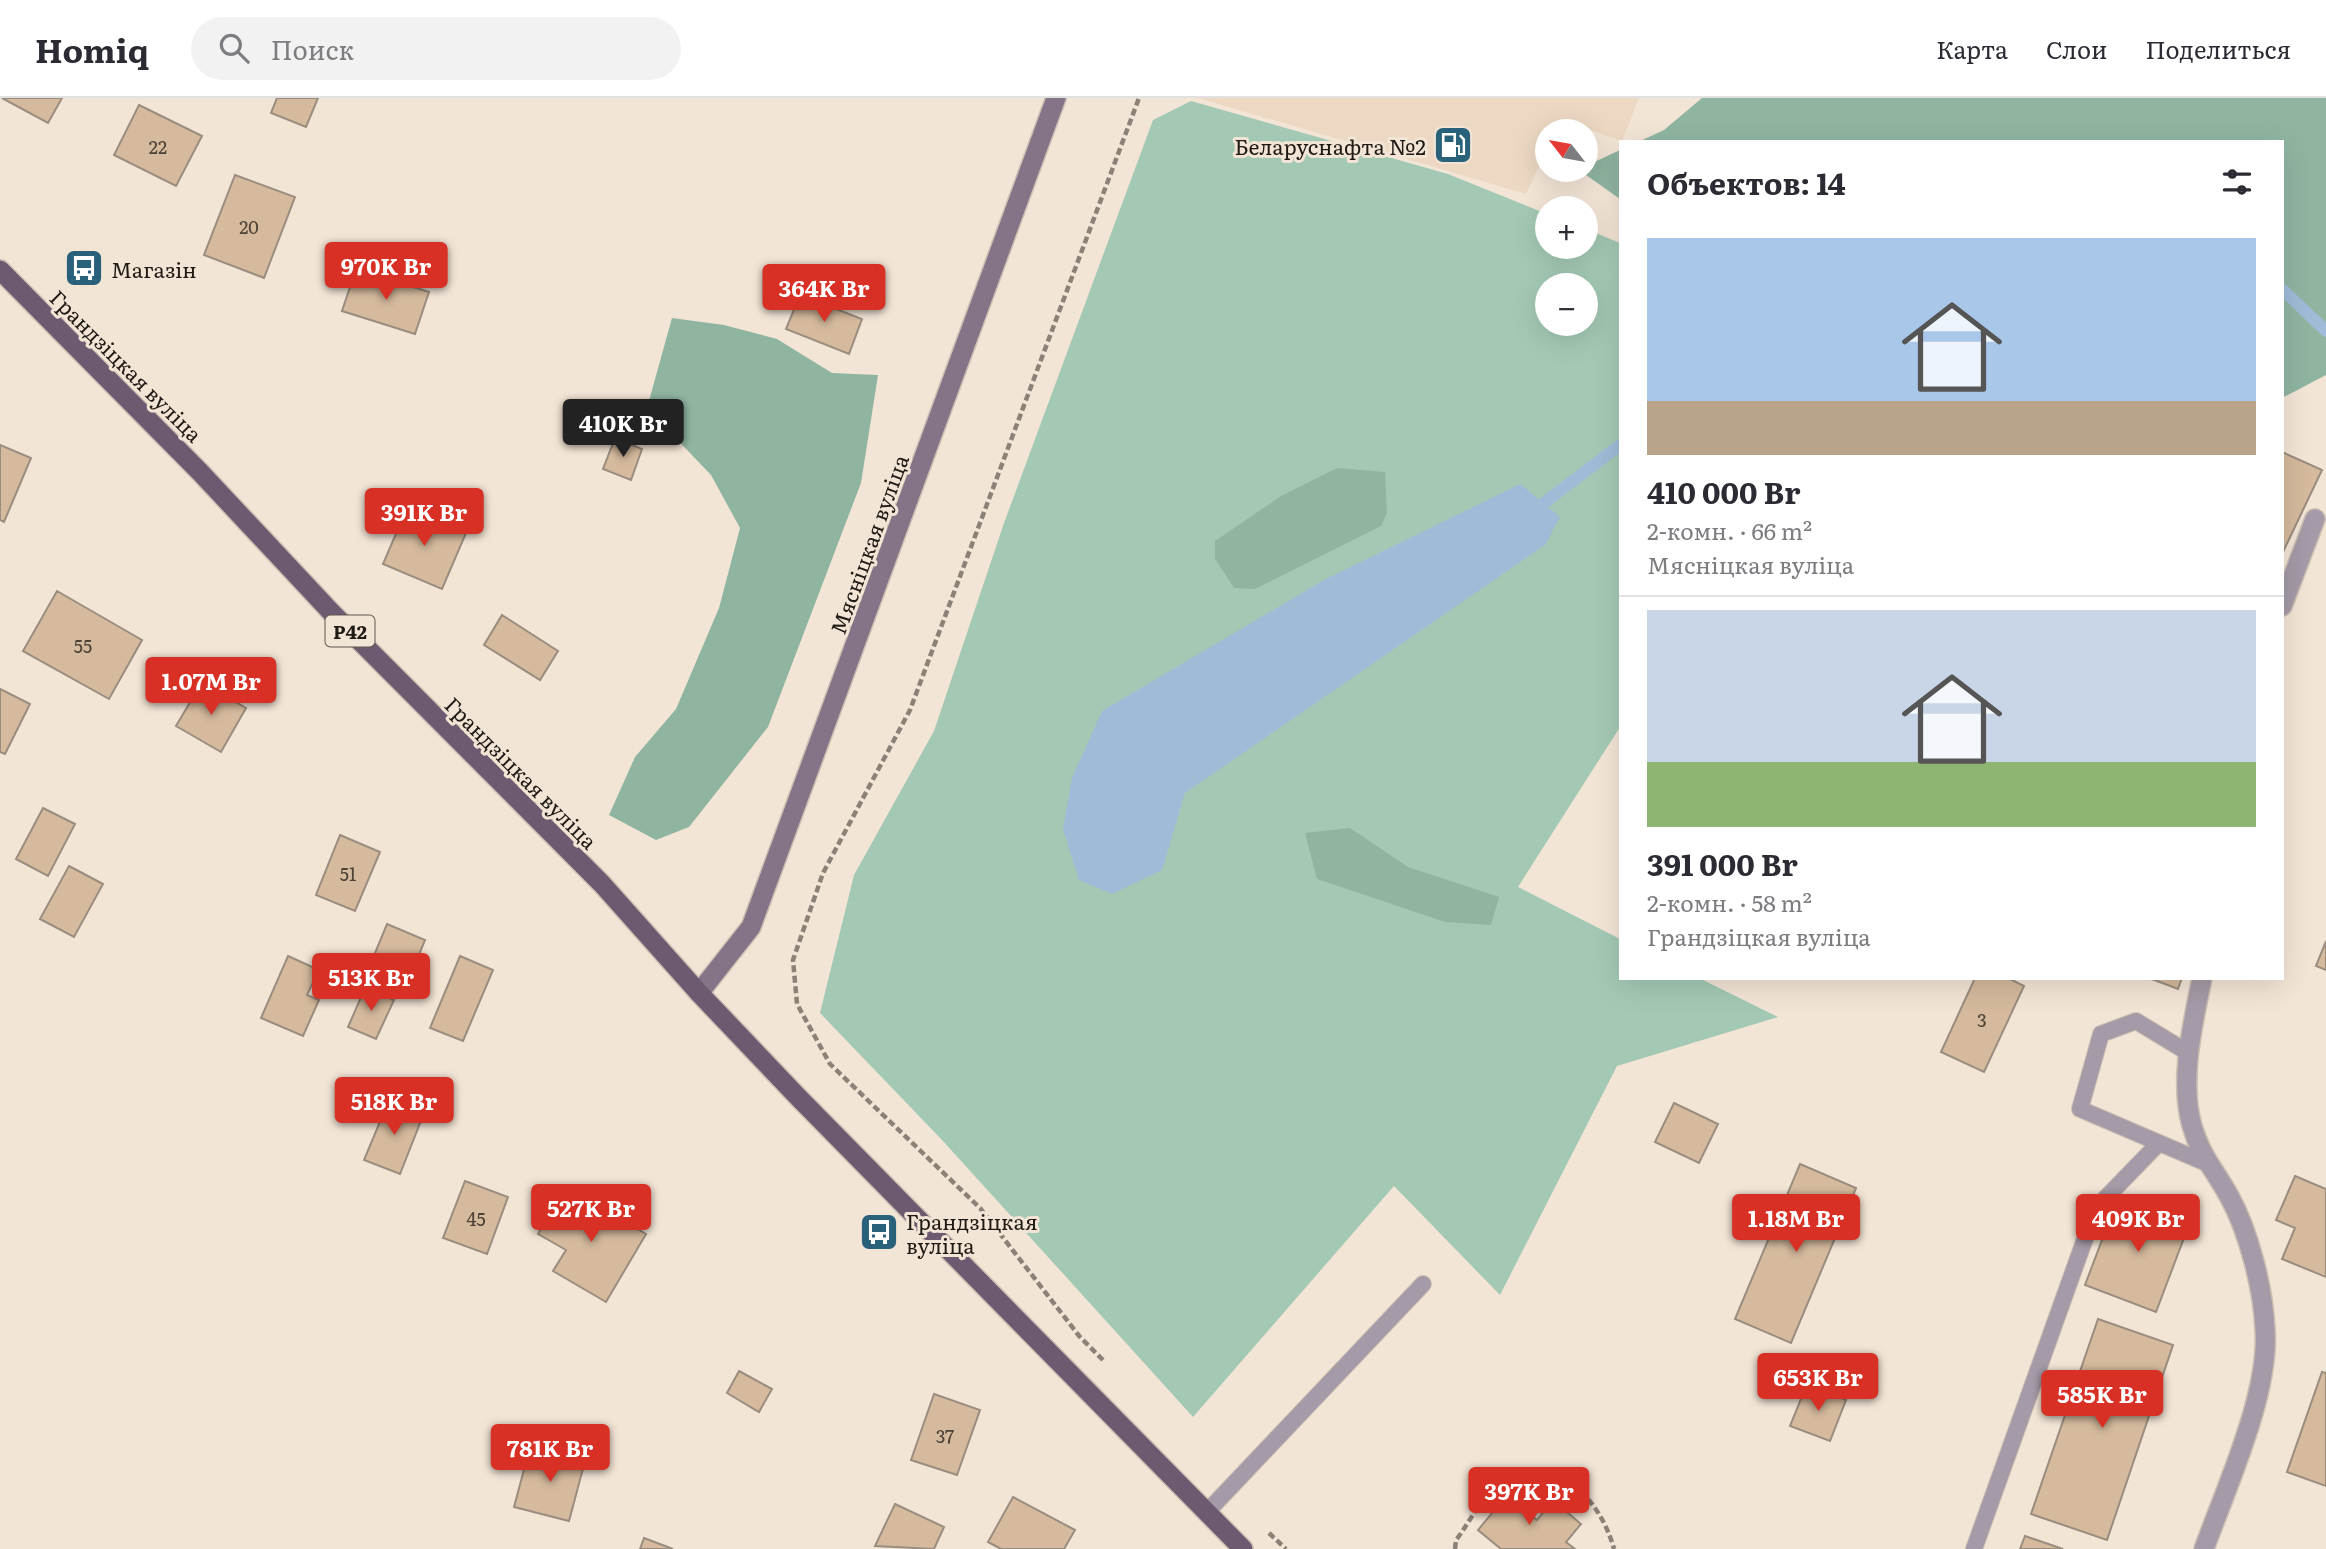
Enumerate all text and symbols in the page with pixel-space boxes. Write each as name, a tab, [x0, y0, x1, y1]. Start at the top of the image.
search box	[191, 17, 681, 80]
text: Homiq	[35, 24, 149, 73]
icon: search	[215, 29, 253, 67]
text: Поиск	[271, 29, 354, 68]
text: Карта	[1936, 31, 2008, 66]
text: Слои	[2046, 31, 2107, 66]
text: Поделиться	[2145, 31, 2291, 66]
north arrow	[1535, 119, 1598, 182]
map controls	[1535, 119, 1598, 336]
fuel station icon: Беларуснафта №2	[1432, 124, 1474, 166]
place label: Беларуснафта №2	[1234, 130, 1426, 161]
house number: 22	[149, 133, 167, 160]
text: Объектов: 14	[1647, 160, 1846, 204]
icon: filters	[2218, 163, 2256, 201]
button: +	[1535, 196, 1598, 259]
house number: 20	[239, 213, 259, 240]
pin: 970K Br	[321, 242, 451, 302]
bus stop icon: Магазін	[63, 247, 105, 289]
text: 970K Br	[341, 248, 431, 282]
place label: Магазін	[111, 253, 197, 284]
pin: 364K Br	[759, 264, 889, 324]
text: 364K Br	[778, 270, 870, 304]
button: −	[1535, 273, 1598, 336]
street label: Грандзіцкая вуліца	[44, 282, 211, 449]
icon: home	[1889, 284, 2015, 410]
pin: 410K Br	[558, 400, 688, 459]
text: 410K Br	[579, 405, 667, 439]
street label: Мясніцкая вуліца	[821, 449, 915, 638]
text: 410 000 Br	[1647, 469, 1800, 513]
pin: 391K Br	[359, 489, 489, 548]
text: 391K Br	[381, 494, 467, 528]
text: 2-комн. · 66 m²	[1647, 513, 1812, 547]
text: Мясніцкая вуліца	[1647, 547, 1854, 581]
road number: Р42	[326, 616, 374, 646]
house number: 55	[74, 632, 92, 659]
icon: home	[1889, 656, 2015, 782]
pin: 1.07M Br	[139, 658, 283, 717]
text: 1.07M Br	[161, 663, 261, 697]
street label: Грандзіцкая вуліца	[439, 689, 606, 856]
text: 391 000 Br	[1647, 841, 1798, 885]
house number: 51	[340, 860, 356, 887]
text: 2-комн. · 58 m²	[1647, 885, 1812, 919]
text: Грандзіцкая вуліца	[1647, 919, 1871, 953]
pin: 513K Br	[306, 954, 436, 1013]
text: 513K Br	[328, 959, 414, 993]
house number: 3	[1977, 1006, 1987, 1033]
pin: 518K Br	[329, 1077, 459, 1137]
text: 518K Br	[351, 1083, 437, 1117]
pin: 527K Br	[526, 1184, 656, 1244]
text: 527K Br	[547, 1190, 635, 1224]
pin: 1.18M Br	[1724, 1194, 1868, 1254]
pin: 409K Br	[2073, 1194, 2203, 1254]
text: 1.18M Br	[1748, 1200, 1844, 1234]
text: 409K Br	[2092, 1200, 2184, 1234]
house number: 45	[466, 1205, 486, 1232]
place label: Грандзіцкая вуліца	[906, 1205, 1038, 1260]
bus stop icon: Грандзіцкая вуліца	[858, 1211, 900, 1253]
pin: 653K Br	[1753, 1354, 1883, 1413]
text: 653K Br	[1773, 1359, 1863, 1393]
pin: 585K Br	[2037, 1370, 2167, 1430]
text: 585K Br	[2057, 1376, 2147, 1410]
house number: 37	[936, 1422, 954, 1449]
pin: 781K Br	[485, 1424, 615, 1484]
text: 781K Br	[507, 1430, 593, 1464]
pin: 397K Br	[1464, 1468, 1594, 1527]
text: 397K Br	[1484, 1473, 1574, 1507]

